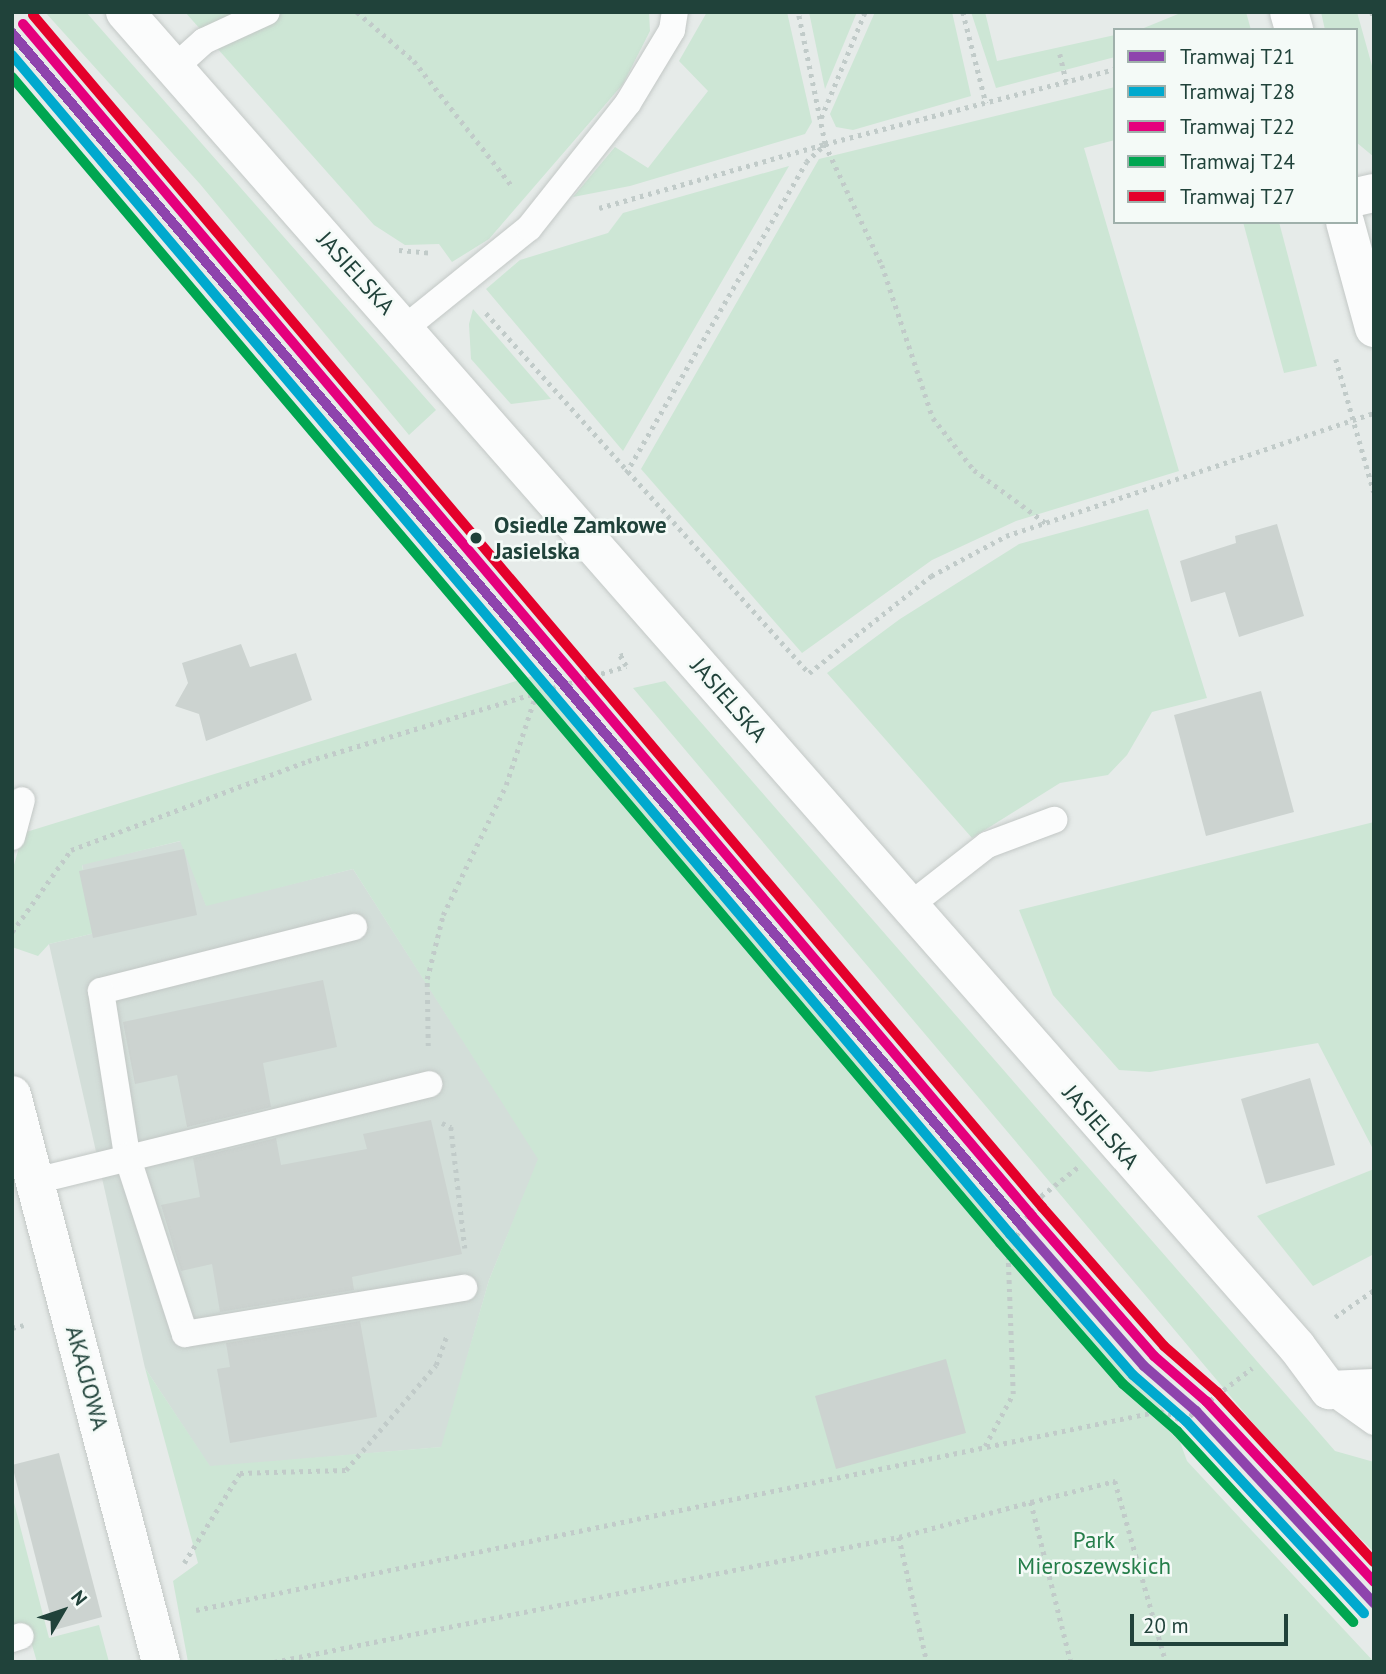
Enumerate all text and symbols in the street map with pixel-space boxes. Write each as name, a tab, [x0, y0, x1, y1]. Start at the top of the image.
legend	[1113, 28, 1358, 224]
text: Tramwaj T21	[1180, 43, 1295, 70]
text: Tramwaj T28	[1180, 78, 1295, 105]
text: Tramwaj T22	[1180, 113, 1295, 140]
text: Tramwaj T24	[1180, 148, 1295, 175]
text: Tramwaj T27	[1180, 183, 1295, 210]
street label: JASIELSKA	[312, 226, 400, 320]
place label: Osiedle Zamkowe Jasielska	[494, 511, 667, 565]
marker: Osiedle Zamkowe Jasielska	[464, 526, 488, 550]
street label: JASIELSKA	[685, 652, 773, 748]
street label: JASIELSKA	[1057, 1079, 1145, 1175]
street label: AKACJOWA	[60, 1323, 114, 1433]
park label: Park Mieroszewskich	[1017, 1526, 1171, 1580]
north arrow	[28, 1576, 98, 1646]
text: N	[66, 1585, 93, 1610]
scale bar	[1134, 1600, 1292, 1644]
text: 20 m	[1143, 1612, 1189, 1639]

